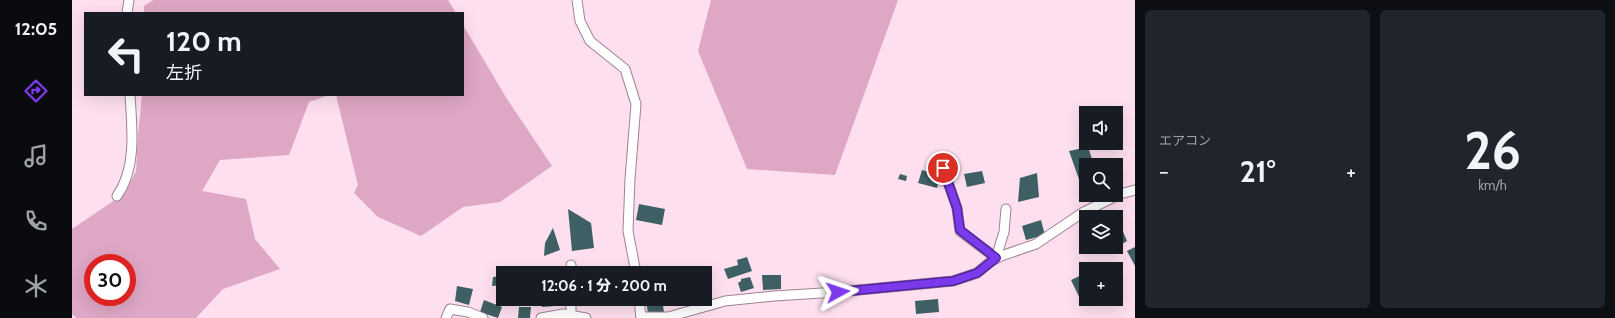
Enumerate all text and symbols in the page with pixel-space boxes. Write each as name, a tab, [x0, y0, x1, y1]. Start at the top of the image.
text: 12:05	[15, 18, 57, 40]
text: 120 m	[166, 24, 242, 58]
icon: left	[100, 28, 152, 80]
text: 左折	[166, 62, 202, 84]
icon: directions	[22, 77, 50, 105]
map controls	[1079, 106, 1123, 306]
button: sound	[1079, 106, 1123, 150]
text: 26	[1464, 119, 1521, 182]
text: エアコン	[1159, 132, 1211, 148]
icon: music	[22, 142, 50, 170]
pin	[926, 151, 960, 185]
text: 21°	[1240, 153, 1275, 190]
icon: arrive	[932, 157, 954, 179]
button: search	[1079, 158, 1123, 202]
text: −	[1159, 158, 1169, 185]
text: +	[1346, 158, 1356, 185]
text: km/h	[1478, 177, 1507, 193]
icon: phone	[22, 207, 50, 235]
button: layers	[1079, 210, 1123, 254]
speed limit sign: 30	[84, 254, 136, 306]
button: +	[1079, 262, 1123, 306]
position arrow	[817, 271, 859, 313]
icon: climate	[22, 272, 50, 300]
text: 12:06 · 1 分 · 200 m	[541, 277, 667, 295]

